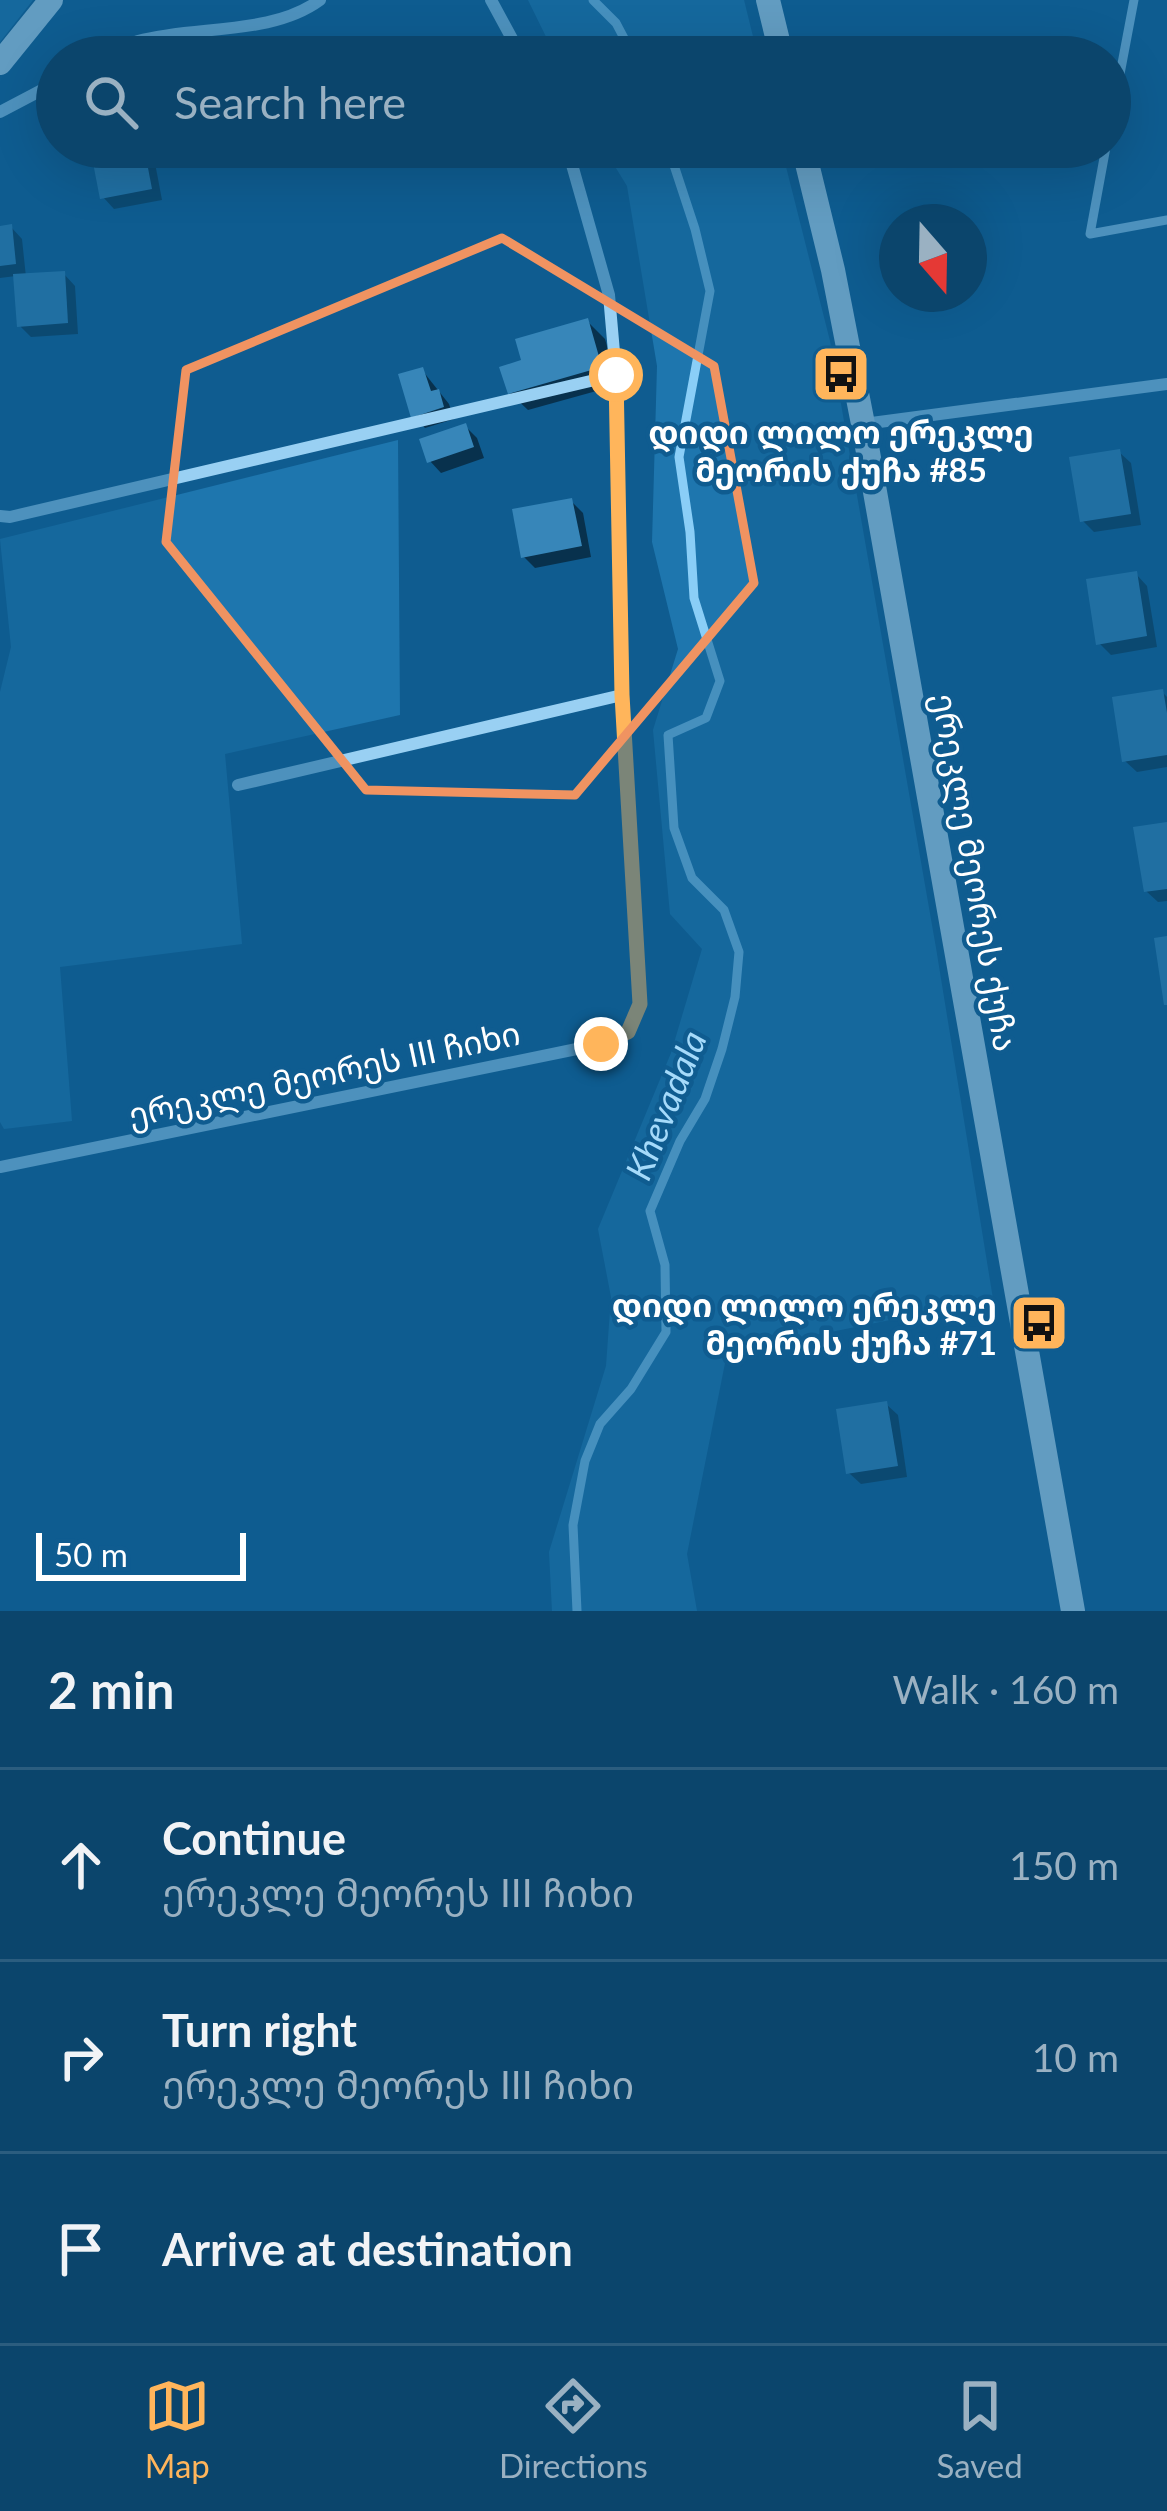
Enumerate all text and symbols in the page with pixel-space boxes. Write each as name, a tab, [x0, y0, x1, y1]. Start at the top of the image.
search box	[36, 36, 1131, 168]
icon: search	[78, 69, 144, 135]
text: Search here	[174, 75, 406, 129]
north arrow	[879, 204, 987, 312]
bus stop icon: დიდი ლილო ერეკლე მეორის ქუჩა #85	[810, 343, 872, 405]
route start	[589, 348, 643, 402]
place label: დიდი ლილო ერეკლე მეორის ქუჩა #85	[648, 411, 1034, 490]
street label: ერეკლე მეორეს ქუჩა	[923, 690, 1027, 1055]
street label: ერეკლე მეორეს III ჩიხი	[124, 1012, 524, 1136]
route end	[574, 1017, 628, 1071]
water label: Khevadala	[615, 1024, 715, 1186]
place label: დიდი ლილო ერეკლე მეორის ქუჩა #71	[612, 1284, 997, 1363]
bus stop icon: დიდი ლილო ერეკლე მეორის ქუჩა #71	[1008, 1292, 1070, 1354]
scale bar	[36, 1527, 246, 1580]
text: 50 m	[54, 1534, 128, 1574]
text: 2 min	[48, 1659, 174, 1720]
text: Walk · 160 m	[892, 1666, 1119, 1712]
text: Continue	[162, 1811, 346, 1865]
icon: ahead	[48, 1832, 114, 1898]
text: 150 m	[1009, 1842, 1119, 1888]
text: ერეკლე მეორეს III ჩიხი	[162, 1869, 634, 1915]
text: Turn right	[162, 2003, 357, 2057]
icon: right	[48, 2024, 114, 2090]
text: 10 m	[1032, 2034, 1119, 2080]
text: ერეკლე მეორეს III ჩიხი	[162, 2061, 634, 2107]
icon: arrive	[48, 2216, 114, 2282]
text: Arrive at destination	[162, 2222, 573, 2276]
tab: Map	[144, 2373, 210, 2485]
tab: Directions	[499, 2373, 648, 2485]
tab: Saved	[936, 2373, 1023, 2485]

